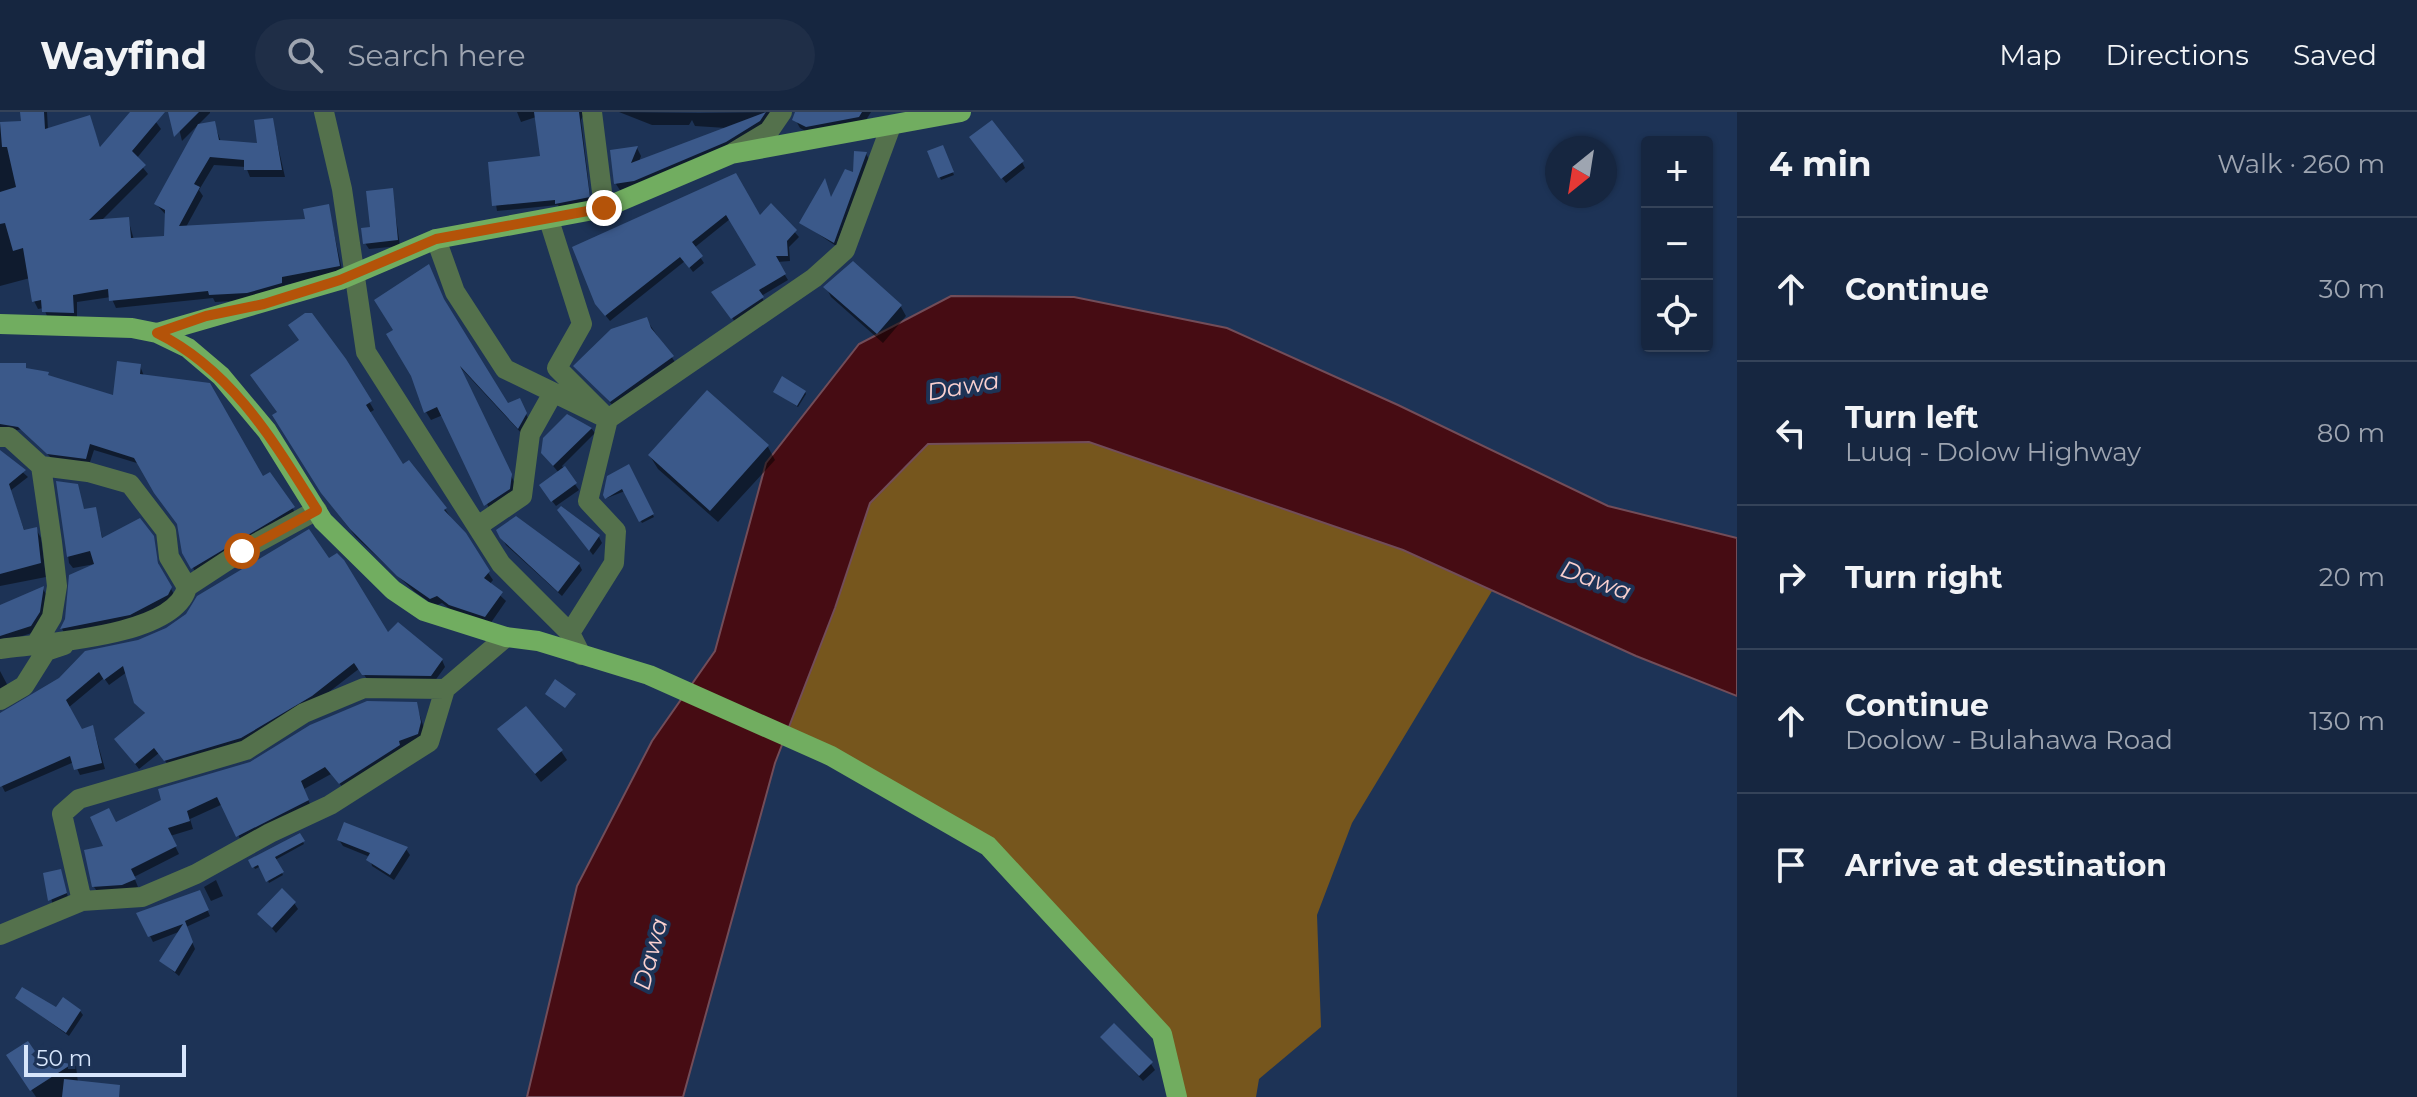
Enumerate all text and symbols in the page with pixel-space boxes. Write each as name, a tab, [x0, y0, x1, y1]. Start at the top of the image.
search box	[255, 19, 815, 91]
text: Wayfind	[40, 32, 207, 79]
icon: search	[283, 33, 327, 77]
text: Search here	[347, 37, 526, 74]
text: Map	[1999, 38, 2061, 72]
text: Directions	[2105, 38, 2249, 72]
text: Saved	[2293, 38, 2377, 72]
north arrow	[1545, 136, 1617, 208]
map controls	[1641, 136, 1713, 352]
button: +	[1641, 136, 1713, 208]
text: 4 min	[1769, 143, 1871, 185]
text: Walk · 260 m	[2217, 148, 2385, 180]
route end	[586, 190, 622, 226]
button: −	[1641, 208, 1713, 280]
icon: ahead	[1769, 267, 1813, 311]
text: Continue	[1845, 271, 1989, 308]
text: 30 m	[2319, 273, 2385, 305]
button: locate	[1641, 280, 1713, 352]
water label: Dawa	[924, 365, 1002, 407]
text: Turn left	[1845, 399, 1978, 436]
icon: left	[1769, 411, 1813, 455]
text: 80 m	[2317, 417, 2385, 449]
text: Luuq - Dolow Highway	[1845, 436, 2141, 468]
route start	[224, 533, 260, 569]
water label: Dawa	[1557, 554, 1635, 606]
icon: right	[1769, 555, 1813, 599]
text: Turn right	[1845, 559, 2002, 596]
text: 20 m	[2319, 561, 2385, 593]
text: Continue	[1845, 687, 1989, 724]
icon: ahead	[1769, 699, 1813, 743]
text: 130 m	[2309, 705, 2385, 737]
text: Doolow - Bulahawa Road	[1845, 724, 2173, 756]
icon: arrive	[1769, 843, 1813, 887]
text: Arrive at destination	[1845, 847, 2167, 884]
water label: Dawa	[627, 915, 673, 993]
scale bar	[24, 1041, 186, 1077]
text: 50 m	[36, 1045, 92, 1072]

